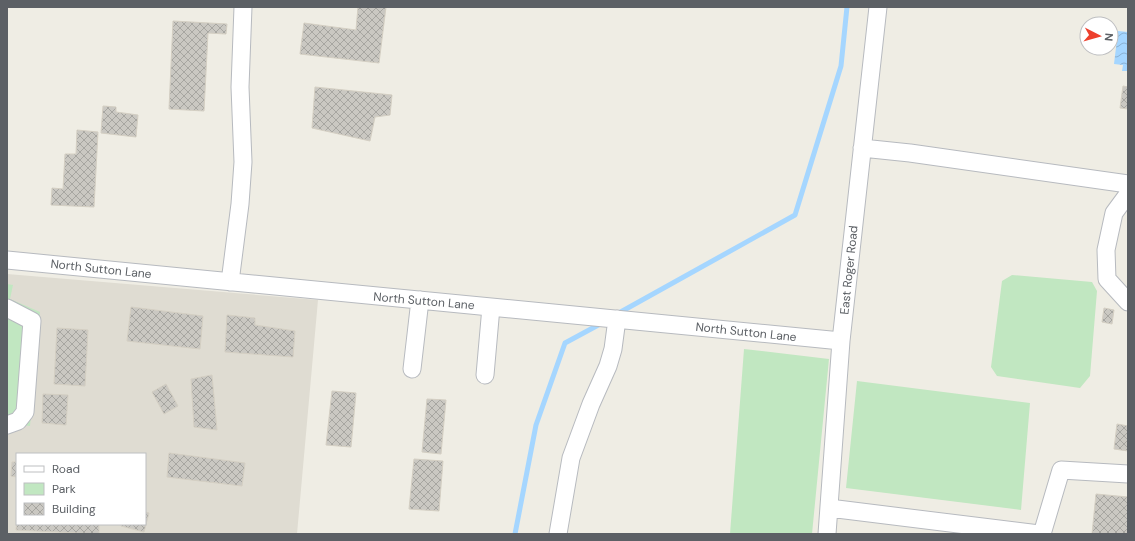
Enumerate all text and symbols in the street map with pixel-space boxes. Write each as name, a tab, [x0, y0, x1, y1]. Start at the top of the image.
north arrow	[1079, 16, 1119, 56]
text: N	[1102, 32, 1116, 42]
street label: East Roger Road	[836, 225, 862, 315]
street label: North Sutton Lane	[50, 256, 152, 282]
street label: North Sutton Lane	[373, 289, 475, 313]
street label: North Sutton Lane	[695, 319, 797, 345]
legend	[16, 453, 146, 525]
text: Road	[52, 461, 80, 477]
text: Park	[52, 481, 76, 497]
text: Building	[52, 501, 96, 517]

